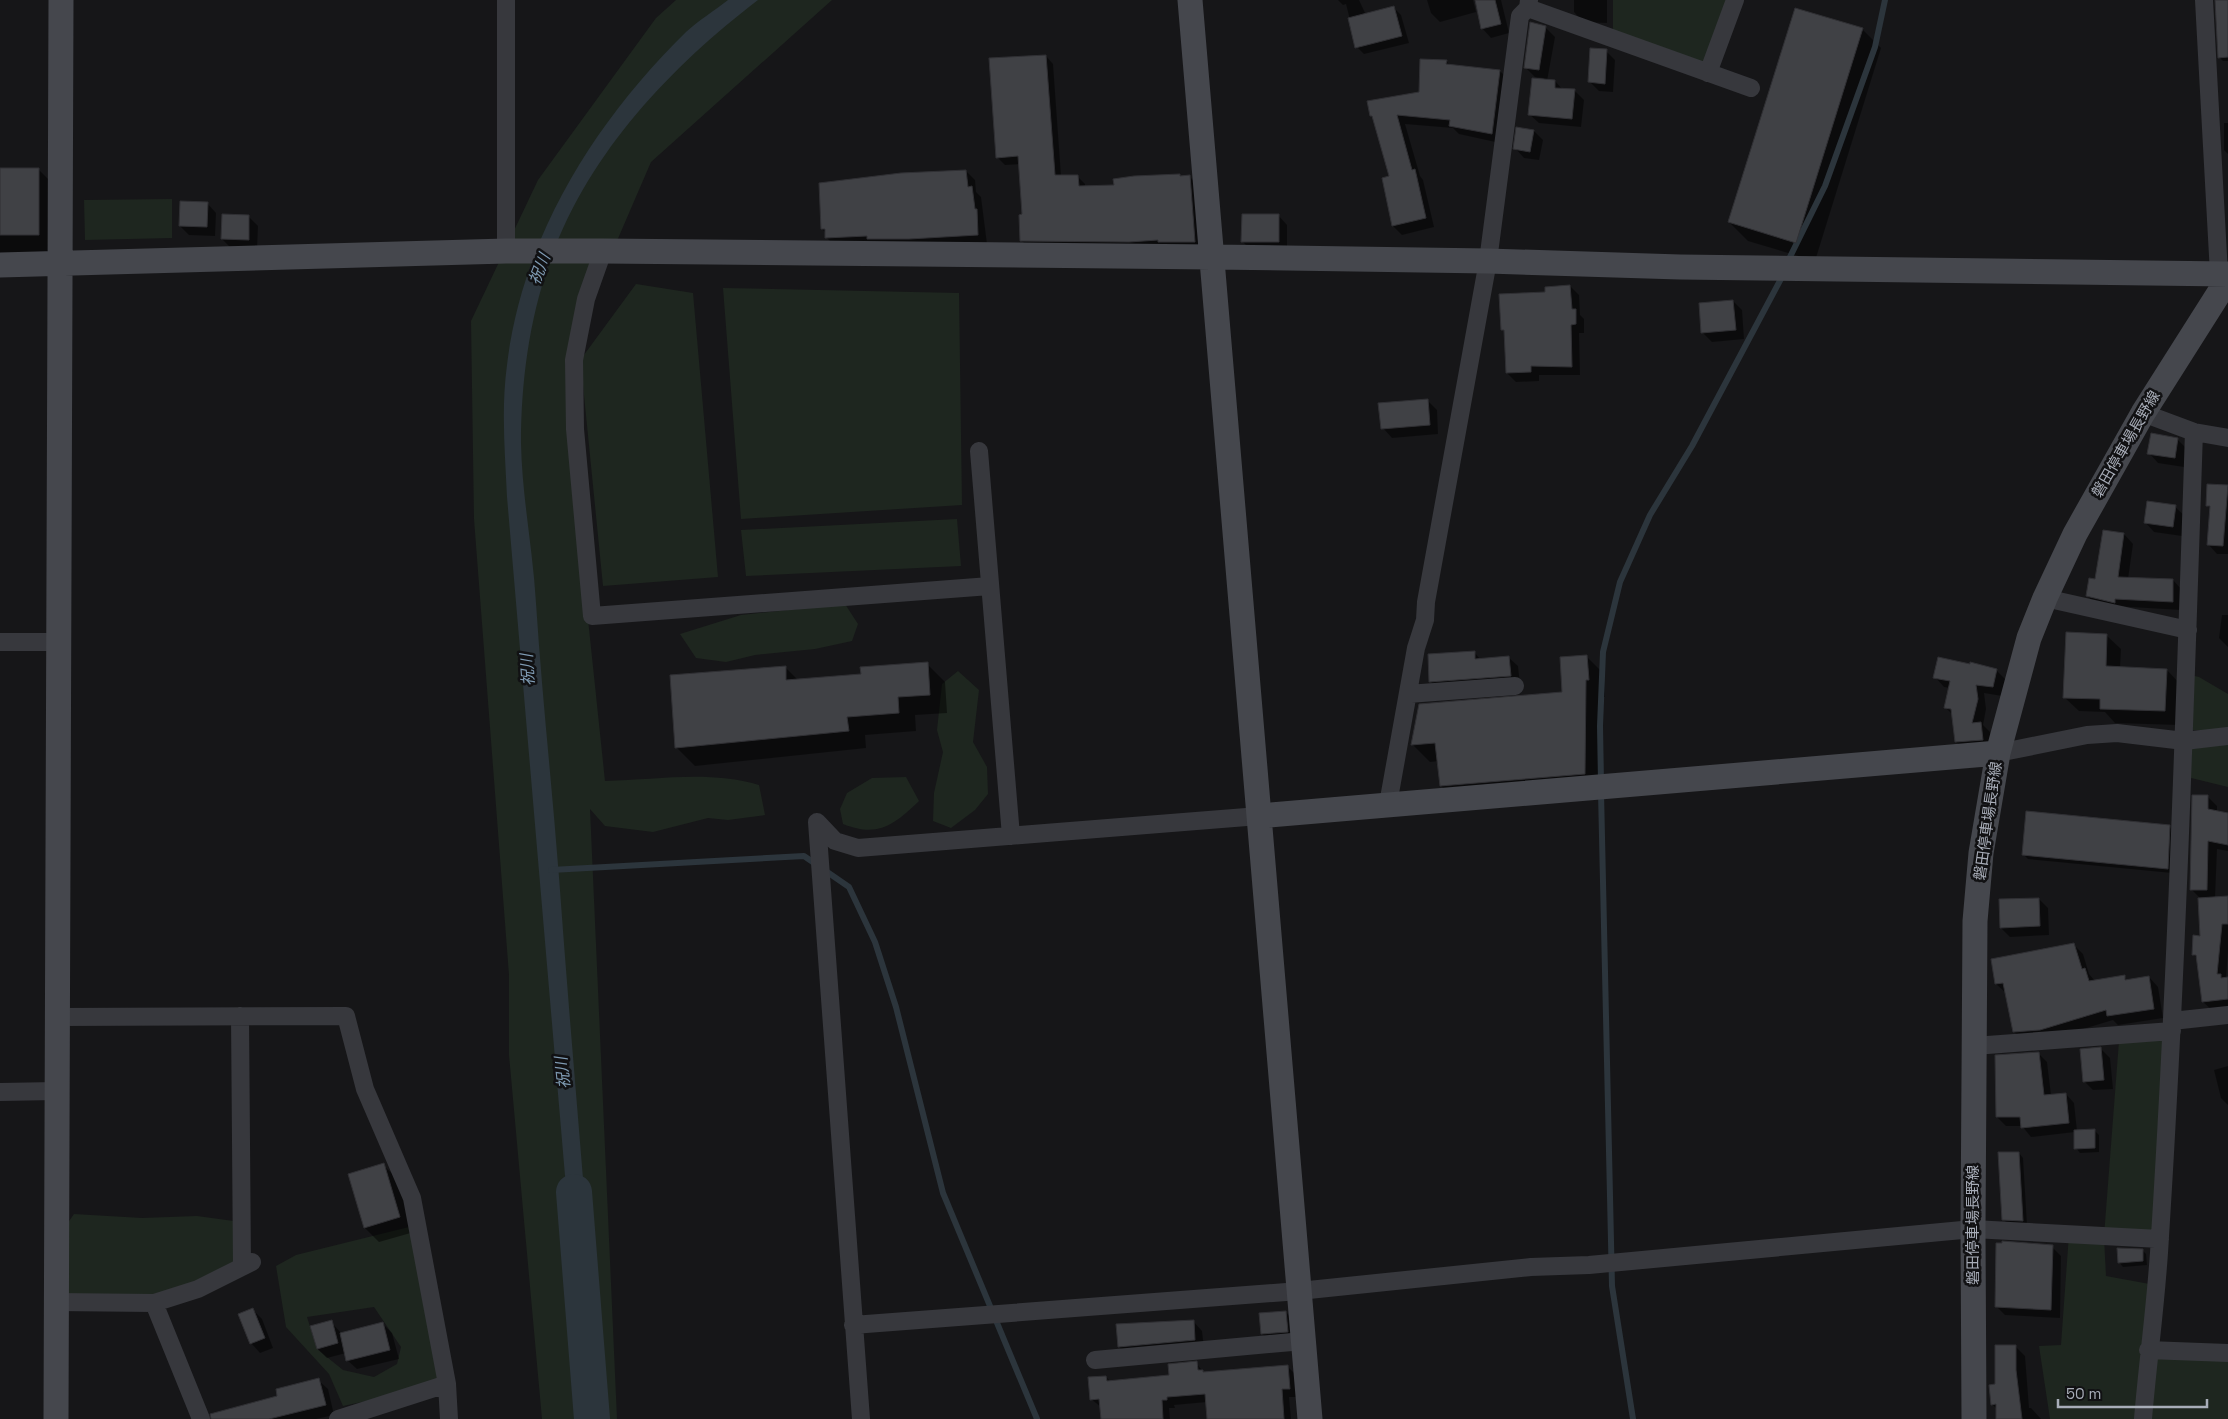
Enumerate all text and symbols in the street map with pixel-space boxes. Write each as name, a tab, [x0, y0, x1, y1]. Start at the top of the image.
water label: 祝川	[524, 249, 556, 288]
street label: 磐田停車場長野線	[2087, 387, 2164, 500]
water label: 祝川	[516, 651, 539, 687]
street label: 磐田停車場長野線	[1970, 760, 2005, 882]
water label: 祝川	[550, 1054, 575, 1090]
street label: 磐田停車場長野線	[1963, 1165, 1982, 1285]
scale bar	[2058, 1376, 2207, 1408]
text: 50 m	[2066, 1384, 2101, 1403]

